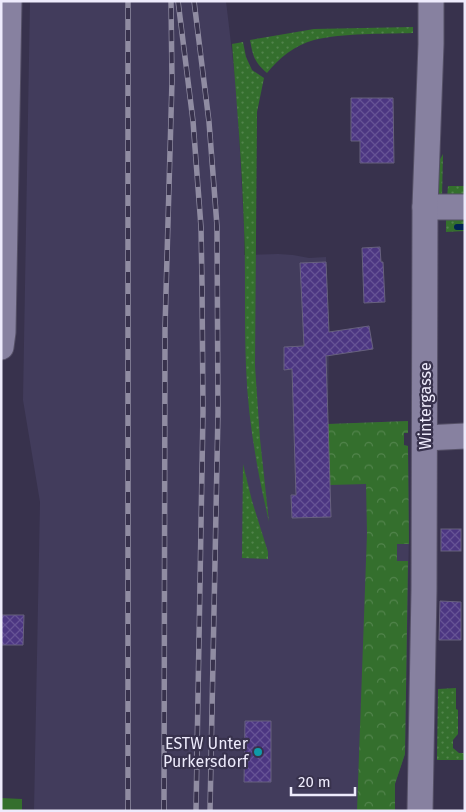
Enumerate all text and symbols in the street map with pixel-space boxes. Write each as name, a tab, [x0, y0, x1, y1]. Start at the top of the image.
street label: Wintergasse	[416, 362, 435, 450]
place label: ESTW Unter Purkersdorf	[163, 734, 250, 771]
marker: ESTW Unter Purkersdorf	[252, 746, 264, 758]
scale bar	[291, 764, 355, 796]
text: 20 m	[298, 773, 331, 791]

